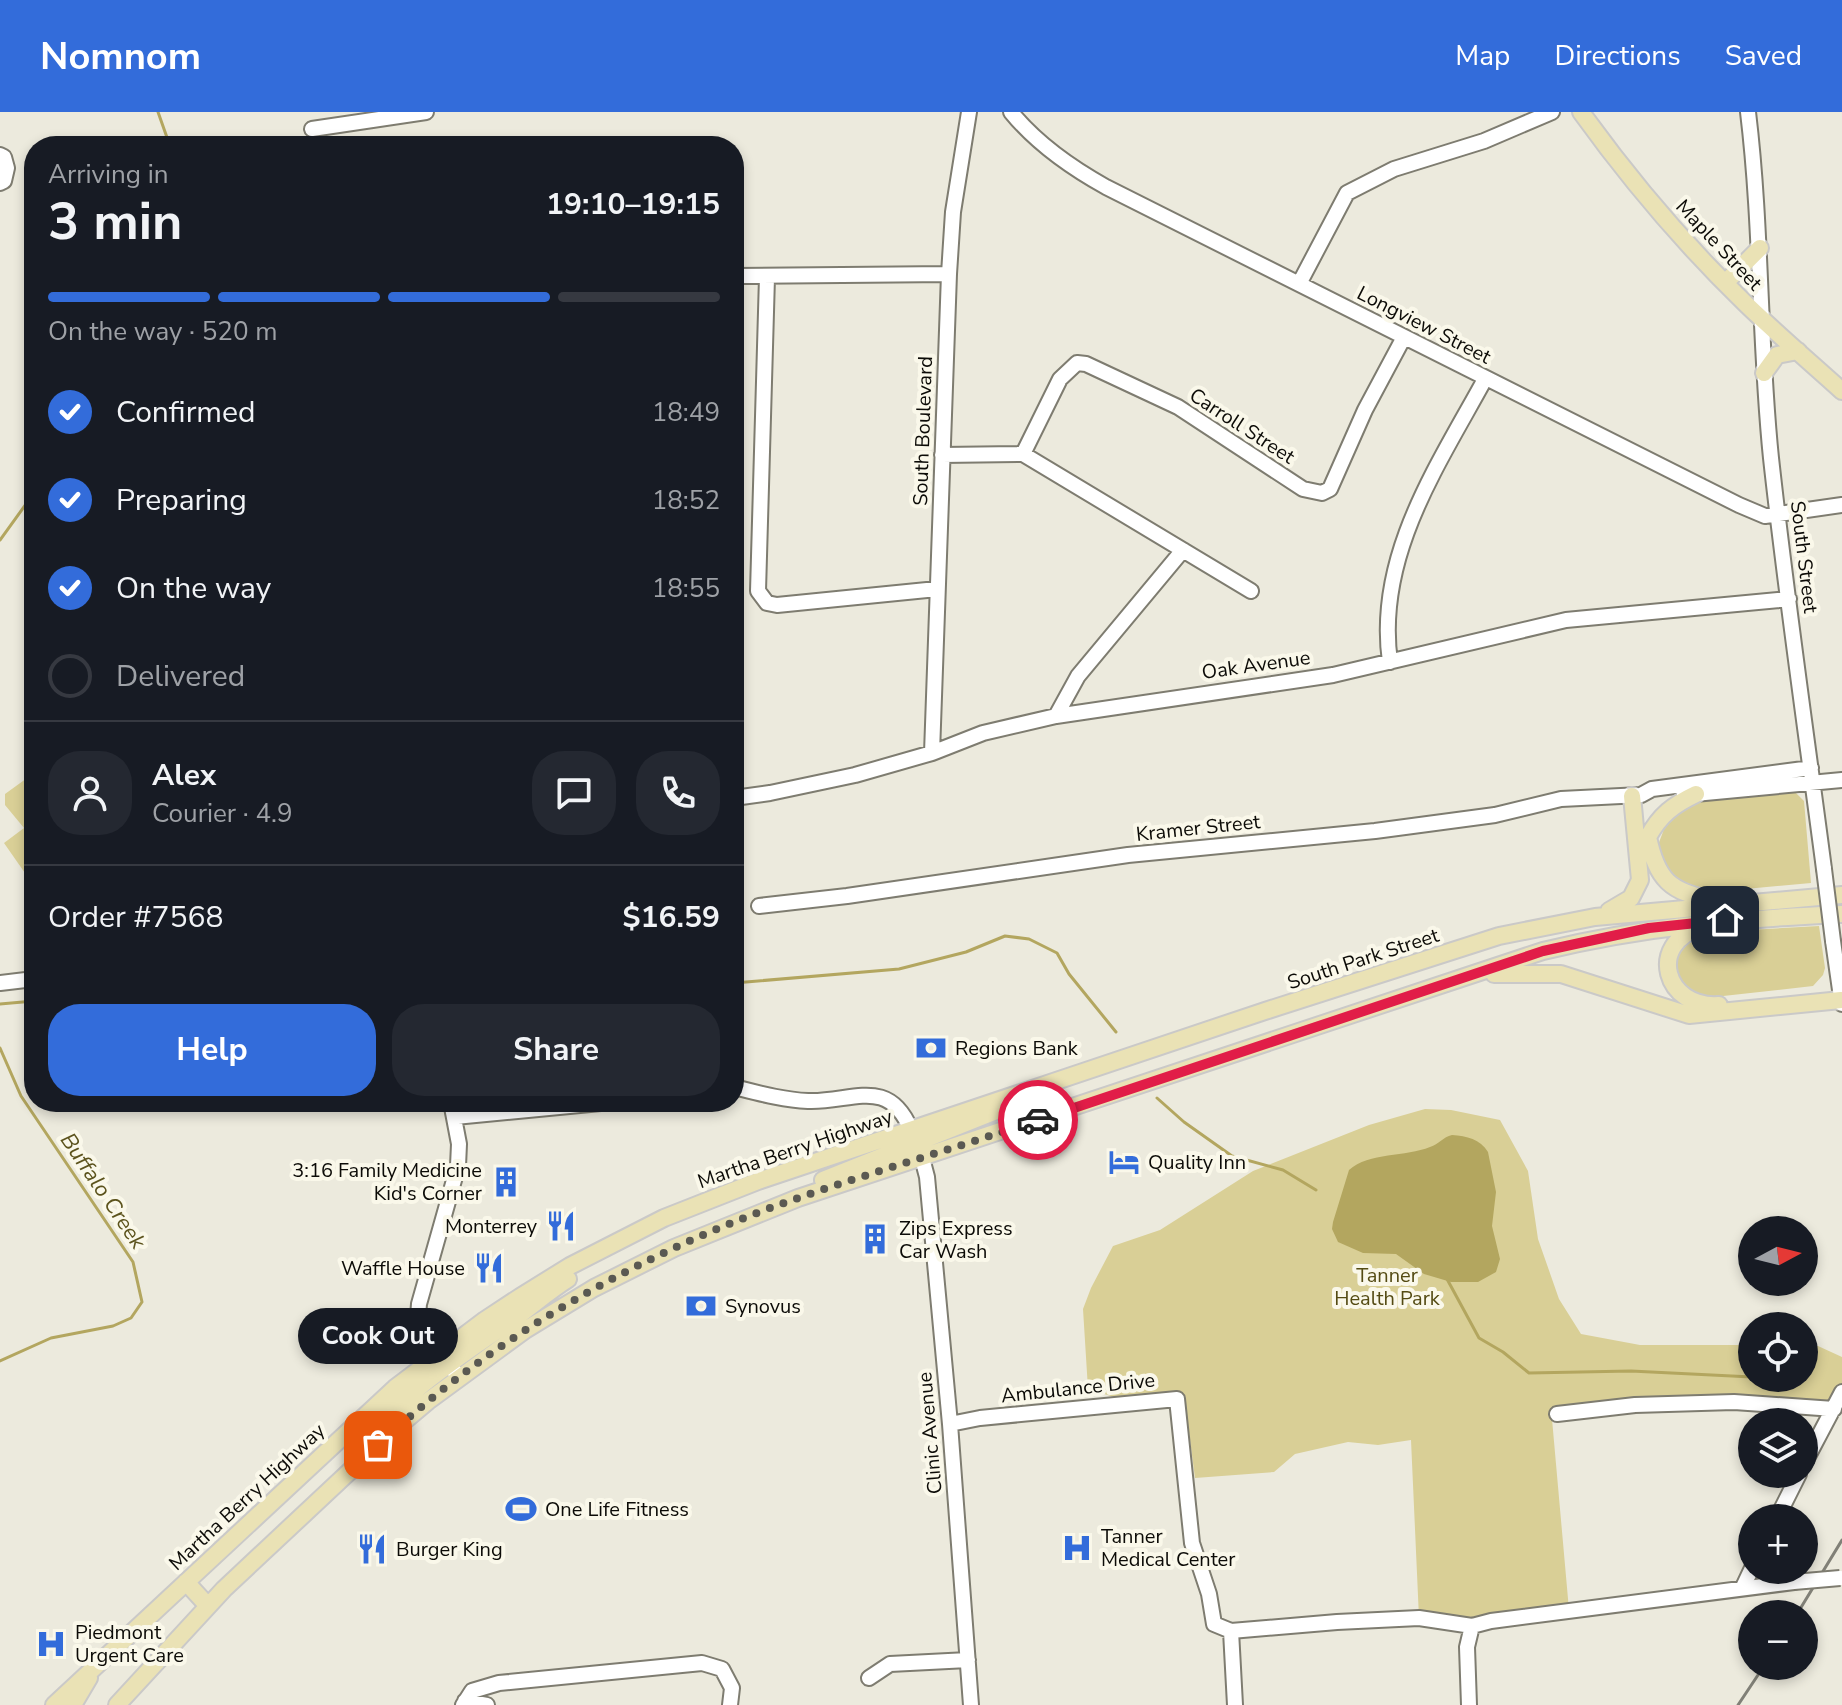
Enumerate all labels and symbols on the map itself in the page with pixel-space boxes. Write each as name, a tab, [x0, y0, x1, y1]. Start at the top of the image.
street label: Maple Street	[1670, 194, 1769, 297]
street label: Longview Street	[1352, 280, 1496, 371]
street label: South Boulevard	[907, 356, 939, 506]
street label: Carroll Street	[1184, 382, 1301, 471]
street label: South Street	[1784, 499, 1824, 616]
street label: Oak Avenue	[1200, 644, 1312, 686]
street label: Kramer Street	[1135, 808, 1262, 848]
pin	[1691, 886, 1759, 954]
street label: South Park Street	[1284, 921, 1443, 996]
bank icon: Regions Bank	[914, 1031, 948, 1065]
place label: Regions Bank	[955, 1035, 1079, 1062]
courier	[998, 1080, 1078, 1160]
street label: Martha Berry Highway	[694, 1103, 897, 1195]
water label: Buffalo Creek	[53, 1127, 154, 1256]
hotel icon: Quality Inn	[1107, 1145, 1141, 1179]
place label: Quality Inn	[1148, 1149, 1246, 1176]
place label: 3:16 Family Medicine Kid's Corner	[292, 1157, 482, 1207]
building icon: 3:16 Family Medicine Kid's Corner	[489, 1165, 523, 1199]
restaurant icon: Monterrey	[544, 1209, 578, 1243]
place label: Monterrey	[445, 1213, 538, 1240]
place label: Zips Express Car Wash	[899, 1215, 1013, 1265]
north arrow	[1738, 1216, 1818, 1296]
building icon: Zips Express Car Wash	[858, 1222, 892, 1256]
restaurant icon: Waffle House	[472, 1251, 506, 1285]
place label: Waffle House	[341, 1255, 465, 1282]
park label: Tanner Health Park	[1334, 1262, 1441, 1312]
bank icon: Synovus	[684, 1289, 718, 1323]
place label: Synovus	[725, 1293, 801, 1320]
callout: Cook Out	[298, 1309, 458, 1365]
street label: Ambulance Drive	[1000, 1366, 1156, 1410]
street label: Clinic Avenue	[911, 1371, 949, 1495]
pin	[344, 1411, 412, 1479]
street label: Martha Berry Highway	[163, 1417, 331, 1577]
sports icon: One Life Fitness	[504, 1492, 538, 1526]
place label: One Life Fitness	[545, 1496, 689, 1523]
place label: Tanner Medical Center	[1101, 1523, 1235, 1573]
hospital icon: Tanner Medical Center	[1060, 1531, 1094, 1565]
restaurant icon: Burger King	[355, 1532, 389, 1566]
place label: Burger King	[396, 1536, 503, 1563]
place label: Piedmont Urgent Care	[75, 1619, 184, 1669]
hospital icon: Piedmont Urgent Care	[34, 1627, 68, 1661]

